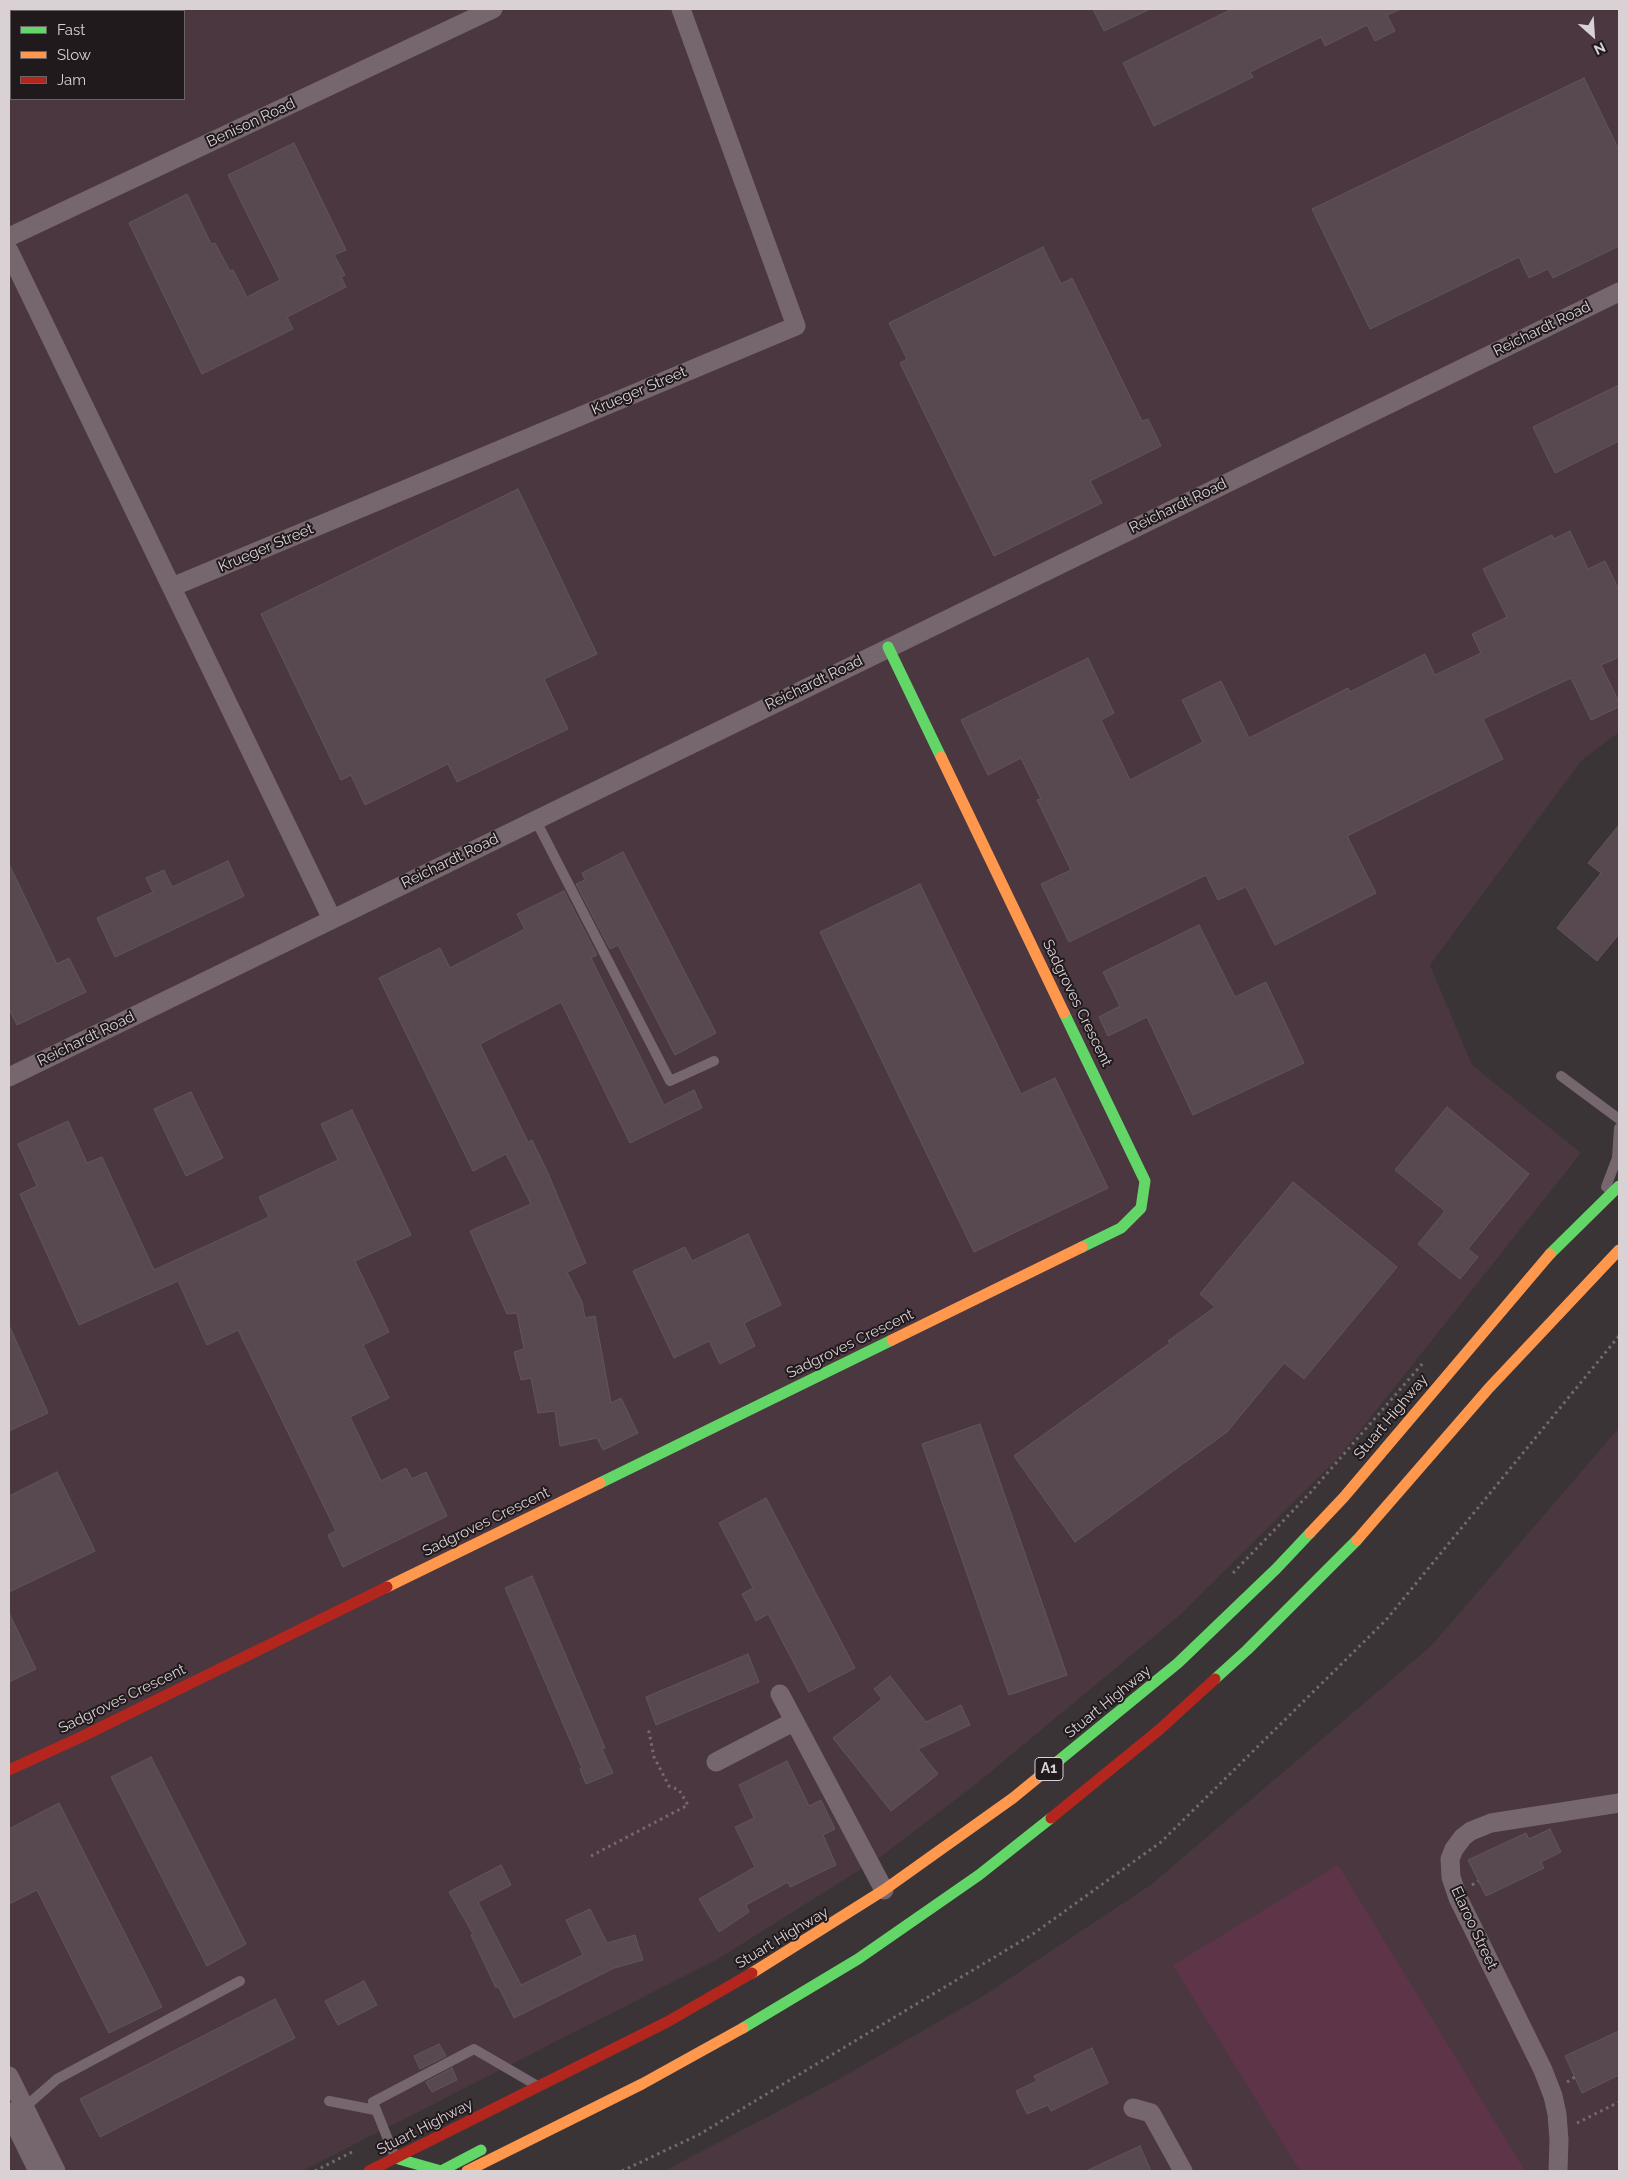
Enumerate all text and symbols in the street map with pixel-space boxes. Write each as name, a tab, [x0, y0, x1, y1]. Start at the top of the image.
legend	[10, 10, 185, 100]
north arrow	[1568, 10, 1618, 60]
text: Fast	[57, 21, 85, 39]
text: N	[1591, 39, 1608, 58]
text: Slow	[57, 46, 91, 64]
text: Jam	[57, 71, 86, 89]
street label: Benison Road	[204, 95, 298, 151]
street label: Reichardt Road	[1490, 298, 1594, 360]
street label: Krueger Street	[589, 363, 689, 419]
street label: Reichardt Road	[1126, 475, 1230, 537]
street label: Krueger Street	[216, 520, 316, 576]
street label: Reichardt Road	[762, 652, 866, 714]
street label: Reichardt Road	[398, 830, 502, 892]
street label: Sadgroves Crescent	[1038, 937, 1116, 1069]
street label: Reichardt Road	[34, 1008, 138, 1070]
street label: Sadgroves Crescent	[784, 1305, 916, 1383]
street label: Stuart Highway	[1350, 1371, 1432, 1463]
street label: Sadgroves Crescent	[420, 1483, 552, 1561]
street label: Sadgroves Crescent	[56, 1660, 188, 1738]
street label: Stuart Highway	[1061, 1662, 1155, 1742]
road number: A1	[1035, 1758, 1063, 1780]
street label: Elaroo Street	[1447, 1884, 1501, 1972]
street label: Stuart Highway	[732, 1903, 832, 1973]
street label: Stuart Highway	[374, 2095, 476, 2159]

